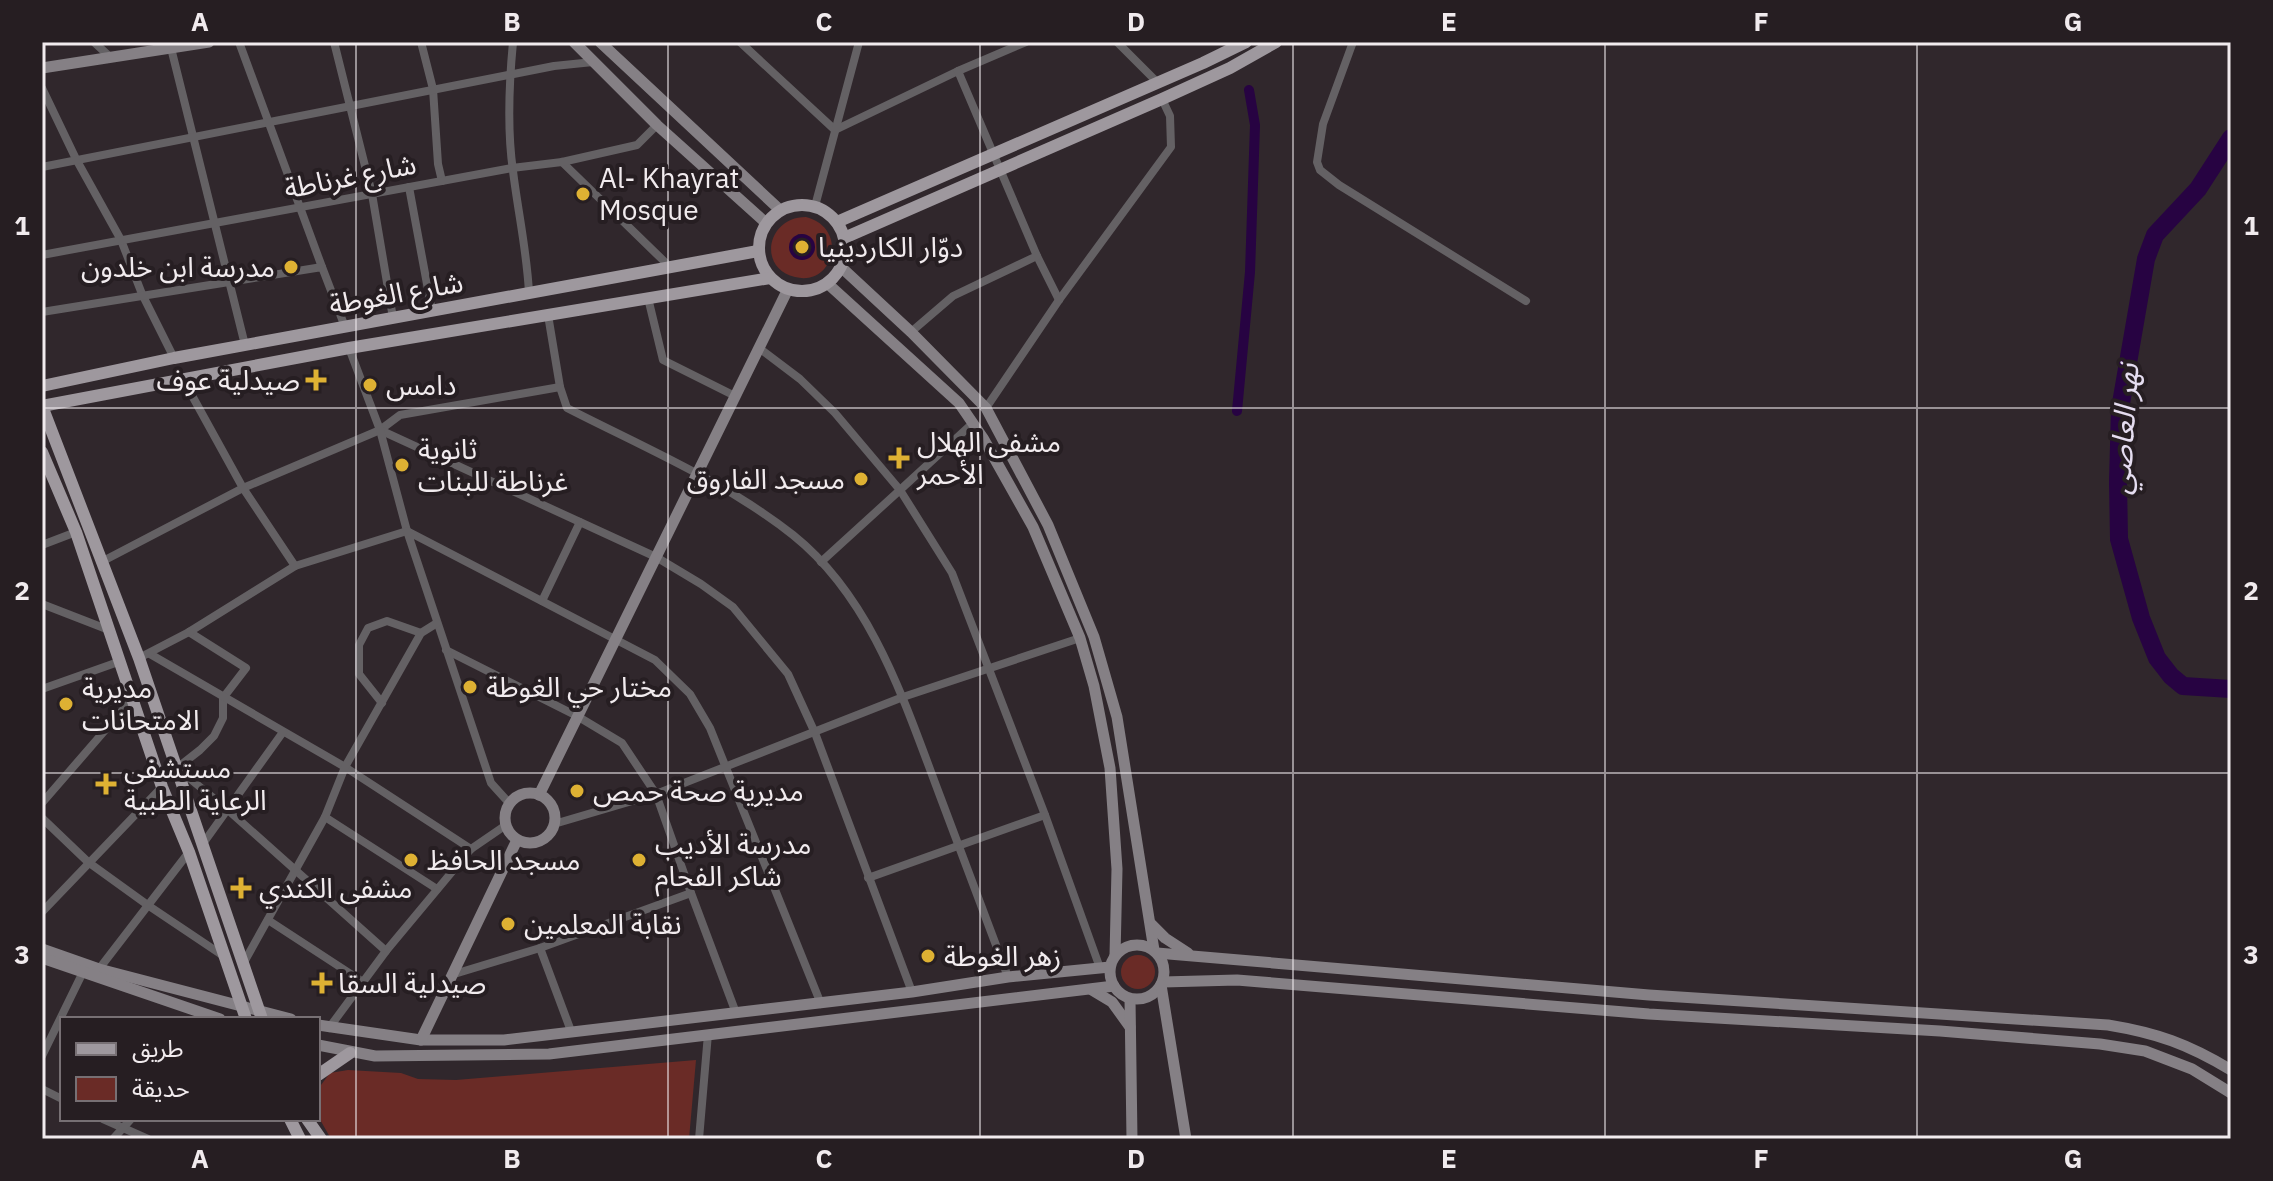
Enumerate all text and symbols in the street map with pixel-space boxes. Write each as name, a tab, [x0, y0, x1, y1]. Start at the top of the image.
text: A	[191, 4, 209, 38]
text: B	[503, 4, 521, 38]
text: C	[816, 4, 833, 38]
text: D	[1127, 4, 1145, 38]
text: E	[1441, 4, 1457, 38]
text: F	[1753, 4, 1769, 38]
text: G	[2064, 4, 2082, 38]
street label: شارع غرناطة	[281, 145, 420, 209]
place label: Al- Khayrat Mosque	[599, 159, 739, 228]
marker: Al- Khayrat Mosque	[574, 185, 592, 203]
text: 1	[14, 208, 30, 242]
text: 1	[2243, 208, 2259, 242]
place label: دوّار الكاردينيا	[818, 228, 963, 265]
marker: دوّار الكاردينيا	[793, 238, 811, 256]
place label: مدرسة ابن خلدون	[81, 248, 275, 285]
marker: مدرسة ابن خلدون	[282, 258, 300, 276]
street label: شارع الغوطة	[326, 263, 466, 325]
water label: نهر العاصي	[2098, 360, 2152, 496]
place label: صيدلية عوف	[157, 361, 300, 398]
place label: دامس	[386, 366, 456, 403]
marker: صيدلية عوف	[307, 371, 325, 389]
marker: دامس	[361, 376, 379, 394]
place label: مشفى الهلال الأحمر	[916, 423, 1061, 492]
place label: ثانوية غرناطة للبنات	[418, 430, 568, 499]
marker: مشفى الهلال الأحمر	[888, 447, 910, 469]
marker: ثانوية غرناطة للبنات	[393, 456, 411, 474]
place label: مسجد الفاروق	[687, 460, 845, 497]
marker: مسجد الفاروق	[852, 470, 870, 488]
text: 2	[14, 573, 30, 607]
text: 2	[2243, 573, 2259, 607]
place label: مختار حي الغوطة	[486, 668, 672, 708]
place label: مديرية الامتحانات	[82, 669, 200, 738]
marker: مختار حي الغوطة	[461, 678, 479, 696]
marker: مديرية الامتحانات	[57, 695, 75, 713]
place label: مستشفى الرعاية الطبية	[124, 749, 267, 818]
place label: مديرية صحة حمص	[593, 772, 804, 809]
marker: مستشفى الرعاية الطبية	[95, 773, 117, 795]
marker: مديرية صحة حمص	[568, 782, 586, 800]
place label: مدرسة الأديب شاكر الفحام	[655, 825, 812, 897]
place label: مسجد الحافظ	[427, 841, 581, 878]
marker: مسجد الحافظ	[402, 851, 420, 869]
marker: مدرسة الأديب شاكر الفحام	[630, 851, 648, 869]
place label: مشفى الكندي	[259, 869, 413, 909]
marker: مشفى الكندي	[230, 877, 252, 899]
place label: نقابة المعلمين	[524, 905, 681, 942]
marker: نقابة المعلمين	[499, 915, 517, 933]
text: 3	[14, 937, 30, 971]
place label: زهر الغوطة	[944, 937, 1061, 974]
text: 3	[2243, 937, 2259, 971]
marker: زهر الغوطة	[919, 947, 937, 965]
place label: صيدلية السقا	[338, 964, 486, 1001]
marker: صيدلية السقا	[313, 974, 331, 992]
legend	[60, 1017, 320, 1121]
text: طريق	[132, 1032, 184, 1064]
text: حديقة	[132, 1072, 190, 1104]
text: A	[191, 1141, 209, 1175]
text: B	[503, 1141, 521, 1175]
text: C	[816, 1141, 833, 1175]
text: D	[1127, 1141, 1145, 1175]
text: E	[1441, 1141, 1457, 1175]
text: F	[1753, 1141, 1769, 1175]
text: G	[2064, 1141, 2082, 1175]

